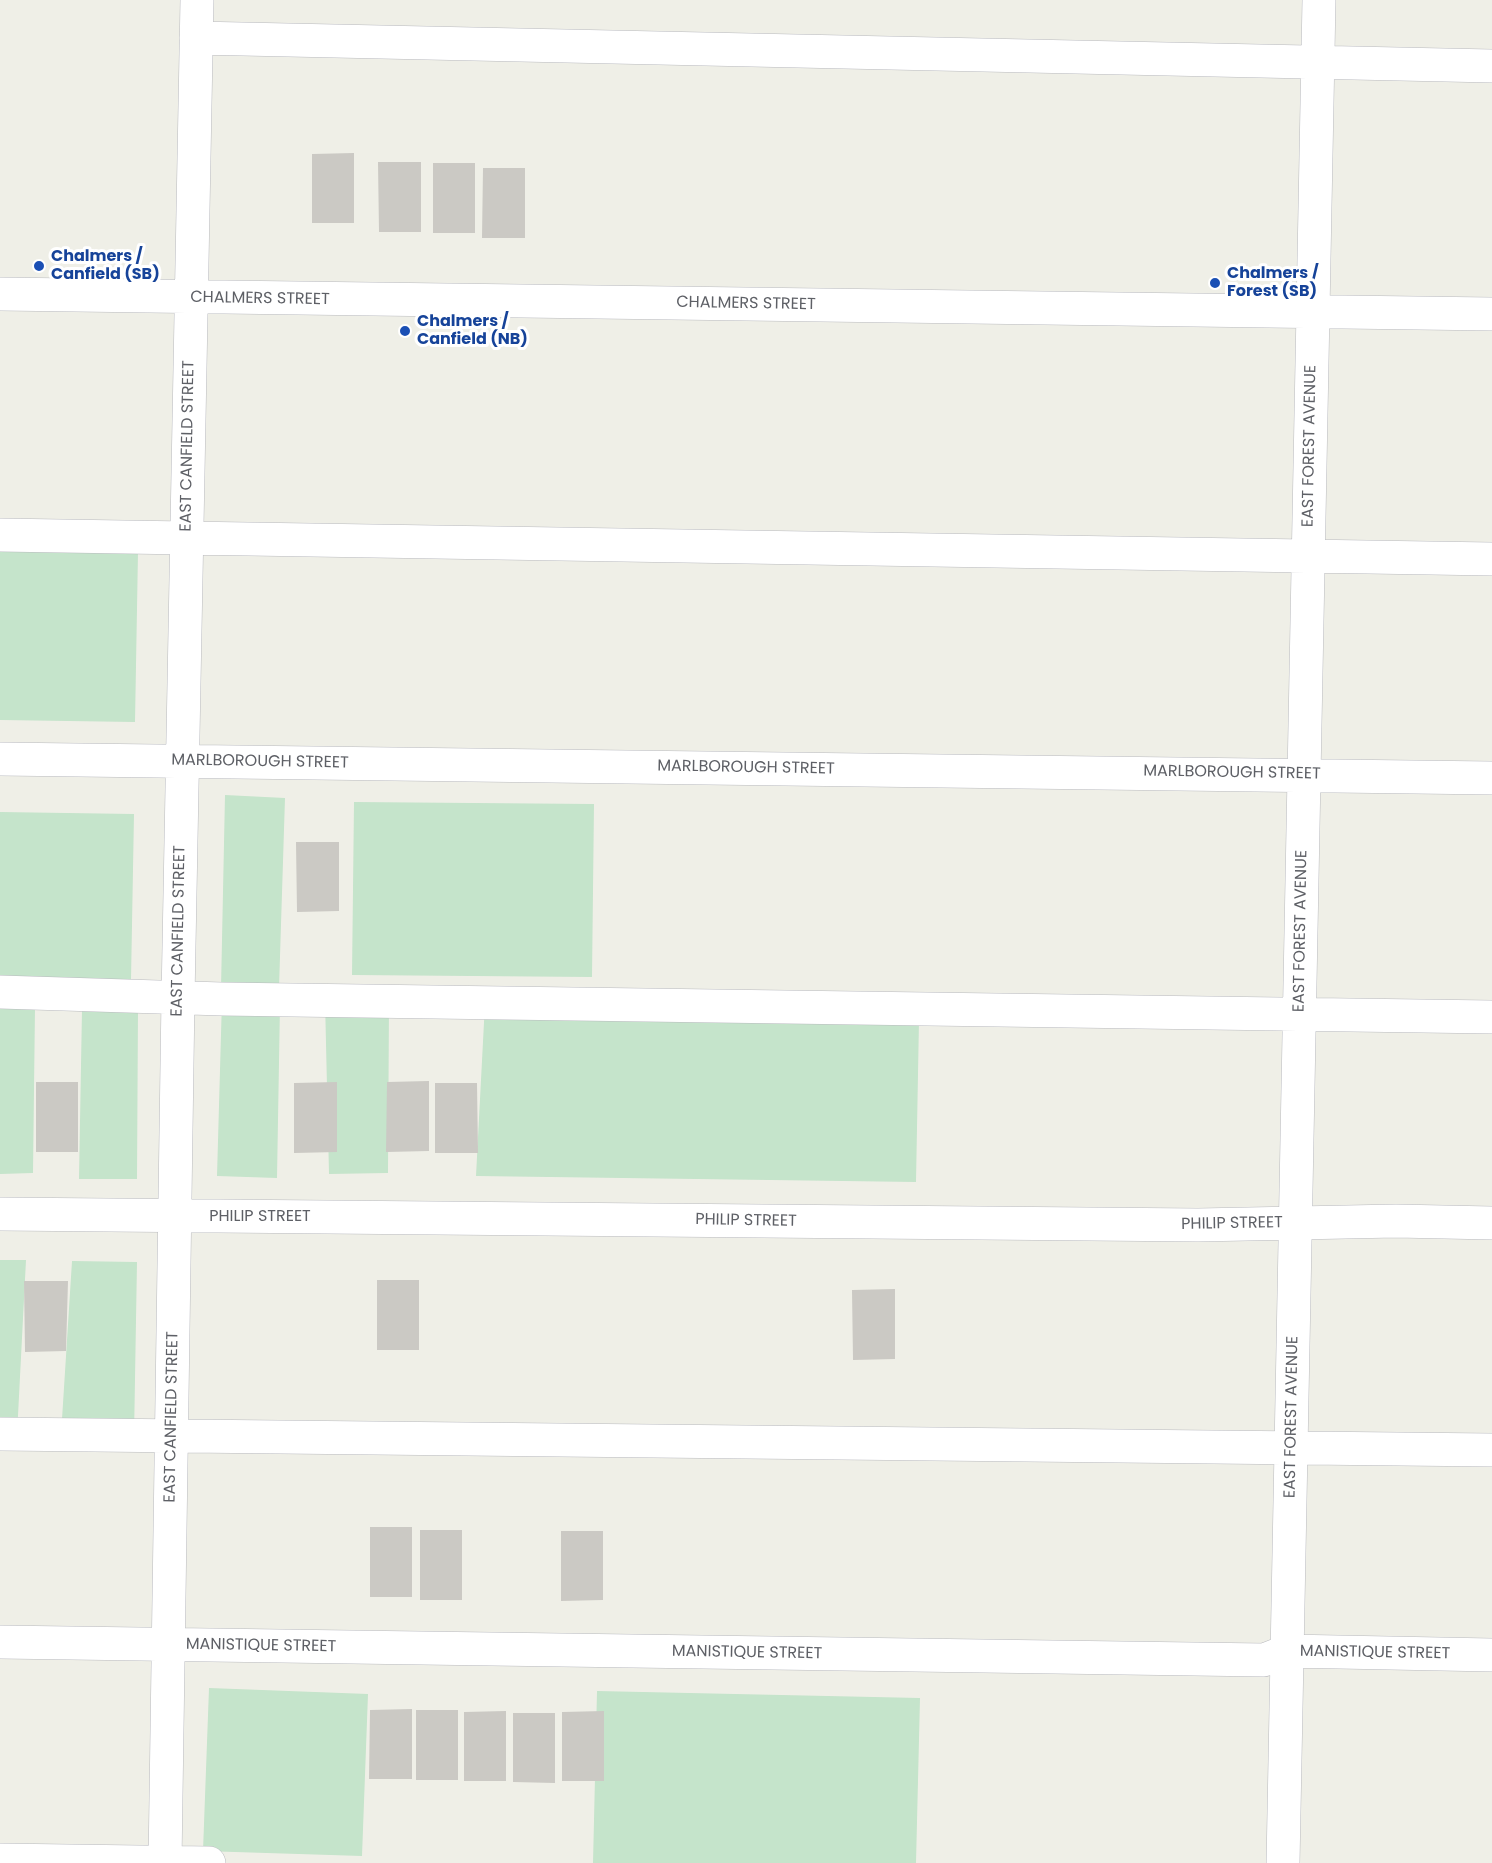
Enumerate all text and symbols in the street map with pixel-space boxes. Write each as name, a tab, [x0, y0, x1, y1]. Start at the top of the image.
place label: Chalmers / Canfield (SB)	[51, 247, 160, 285]
marker: Chalmers / Canfield (SB)	[32, 259, 46, 273]
place label: Chalmers / Forest (SB)	[1227, 264, 1319, 302]
marker: Chalmers / Forest (SB)	[1208, 276, 1222, 290]
street label: CHALMERS STREET	[190, 288, 330, 310]
street label: CHALMERS STREET	[676, 293, 816, 315]
place label: Chalmers / Canfield (NB)	[417, 312, 528, 350]
marker: Chalmers / Canfield (NB)	[398, 324, 412, 338]
street label: EAST CANFIELD STREET	[177, 360, 199, 532]
street label: EAST FOREST AVENUE	[1299, 365, 1321, 527]
street label: MARLBOROUGH STREET	[171, 751, 349, 773]
street label: MARLBOROUGH STREET	[657, 757, 835, 779]
street label: MARLBOROUGH STREET	[1143, 762, 1321, 784]
street label: EAST CANFIELD STREET	[168, 845, 190, 1017]
street label: EAST FOREST AVENUE	[1290, 850, 1312, 1012]
street label: PHILIP STREET	[209, 1207, 311, 1227]
street label: PHILIP STREET	[695, 1211, 797, 1231]
street label: PHILIP STREET	[1181, 1214, 1283, 1234]
street label: EAST CANFIELD STREET	[161, 1331, 183, 1503]
street label: EAST FOREST AVENUE	[1281, 1336, 1303, 1498]
street label: MANISTIQUE STREET	[186, 1635, 336, 1657]
street label: MANISTIQUE STREET	[672, 1642, 822, 1664]
street label: MANISTIQUE STREET	[1300, 1642, 1450, 1664]

